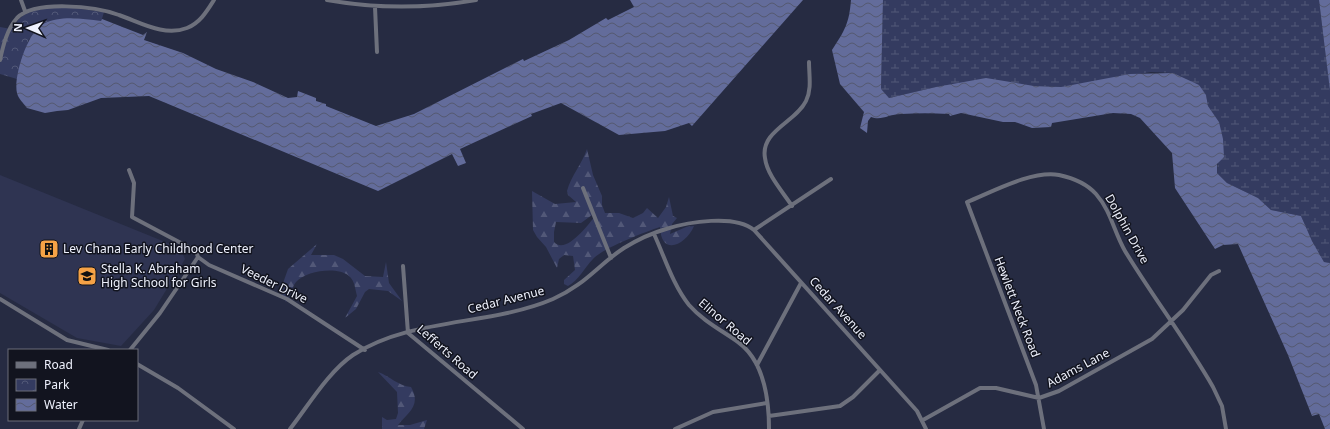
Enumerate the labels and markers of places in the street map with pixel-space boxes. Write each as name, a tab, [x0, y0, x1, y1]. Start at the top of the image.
building icon: Lev Chana Early Childhood Center	[38, 238, 60, 260]
place label: Lev Chana Early Childhood Center	[63, 240, 254, 257]
place label: Stella K. Abraham High School for Girls	[101, 260, 217, 291]
school or university icon: Stella K. Abraham High School for Girls	[76, 265, 98, 287]

